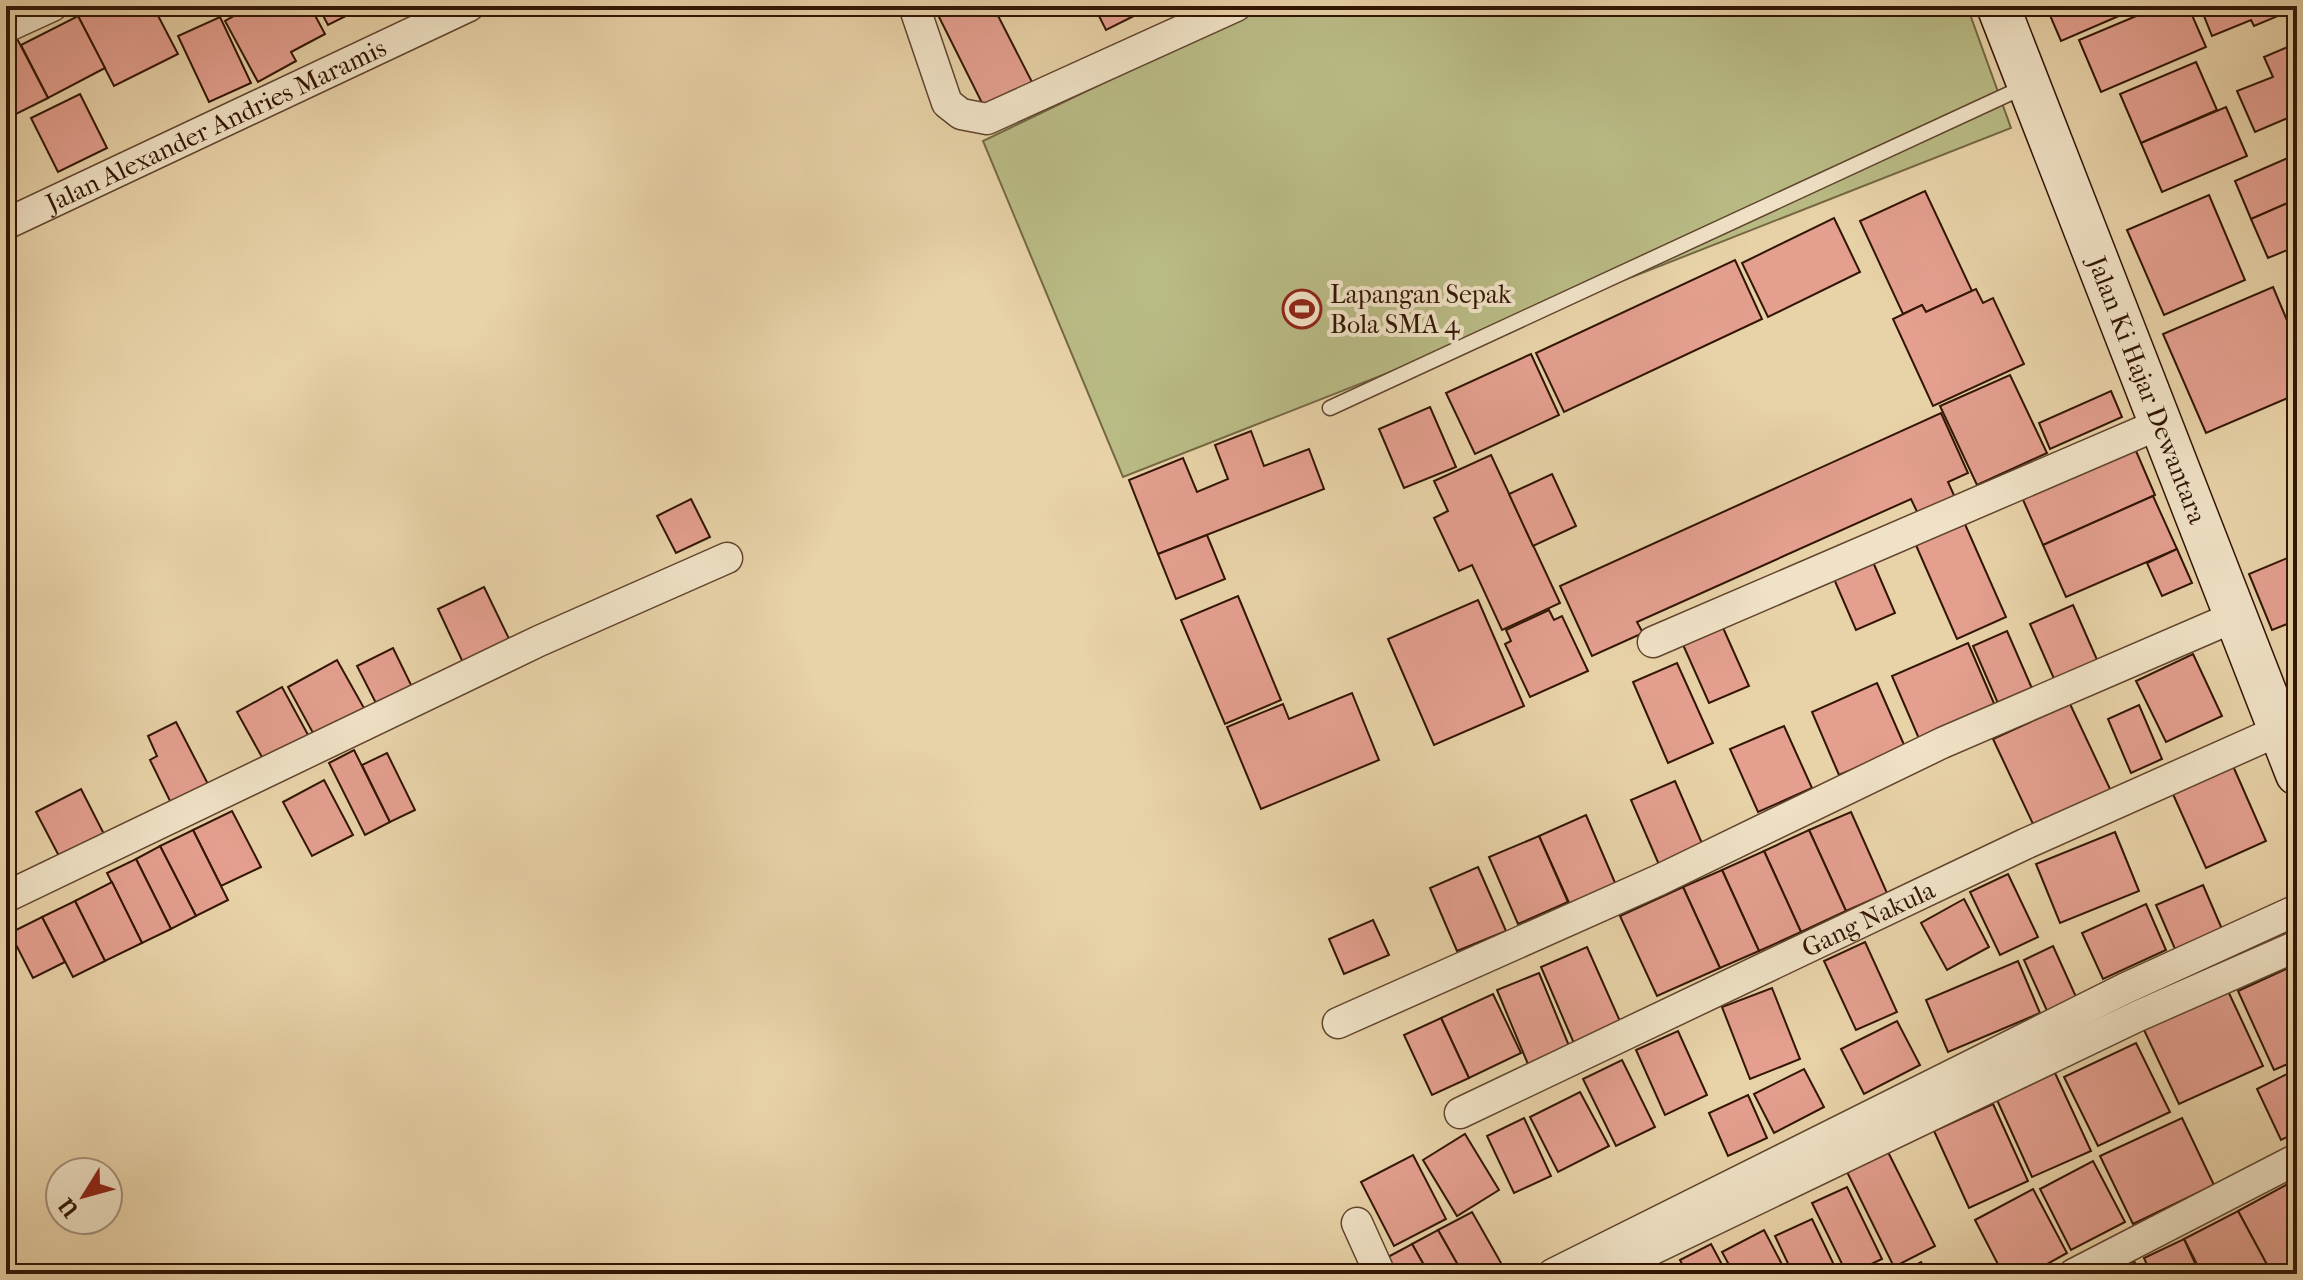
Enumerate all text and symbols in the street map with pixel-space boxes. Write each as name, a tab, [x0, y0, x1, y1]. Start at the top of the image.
street label: Jalan Alexander Andries Maramis	[39, 32, 391, 220]
street label: Jalan Ki Hajar Dewantara	[2080, 250, 2213, 529]
place label: Lapangan Sepak Bola SMA 4	[1330, 279, 1512, 340]
sports icon: Lapangan Sepak Bola SMA 4	[1281, 288, 1323, 330]
street label: Gang Nakula	[1797, 874, 1941, 964]
north arrow	[44, 1156, 124, 1236]
text: U	[53, 1192, 85, 1223]

